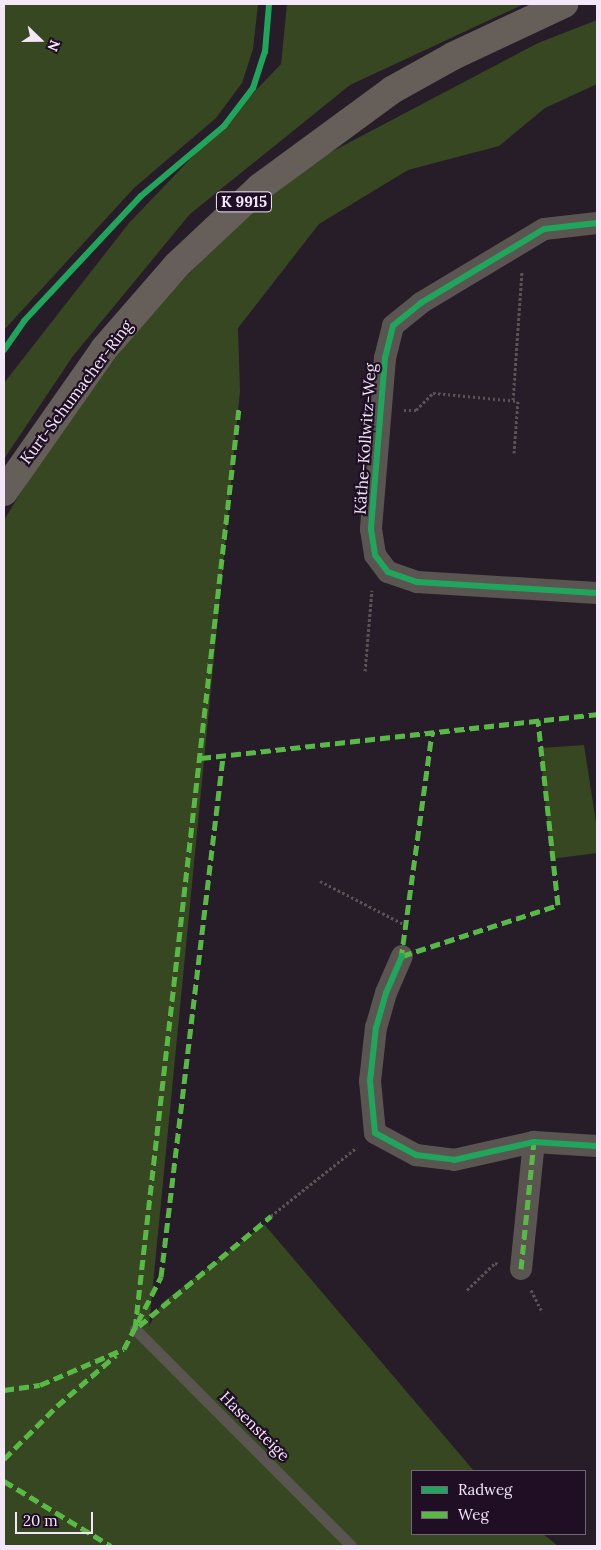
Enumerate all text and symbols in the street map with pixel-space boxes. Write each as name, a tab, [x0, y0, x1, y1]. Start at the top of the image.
north arrow	[15, 15, 65, 65]
text: N	[44, 37, 64, 54]
road number: K 9915	[215, 190, 273, 214]
street label: Kurt-Schumacher-Ring	[16, 316, 136, 468]
street label: Käthe-Kollwitz-Weg	[350, 363, 380, 515]
street label: Hasensteige	[216, 1387, 294, 1465]
legend	[411, 1470, 586, 1535]
text: Radweg	[458, 1480, 512, 1499]
scale bar	[18, 1502, 95, 1534]
text: Weg	[458, 1505, 489, 1524]
text: 20 m	[23, 1511, 58, 1530]

